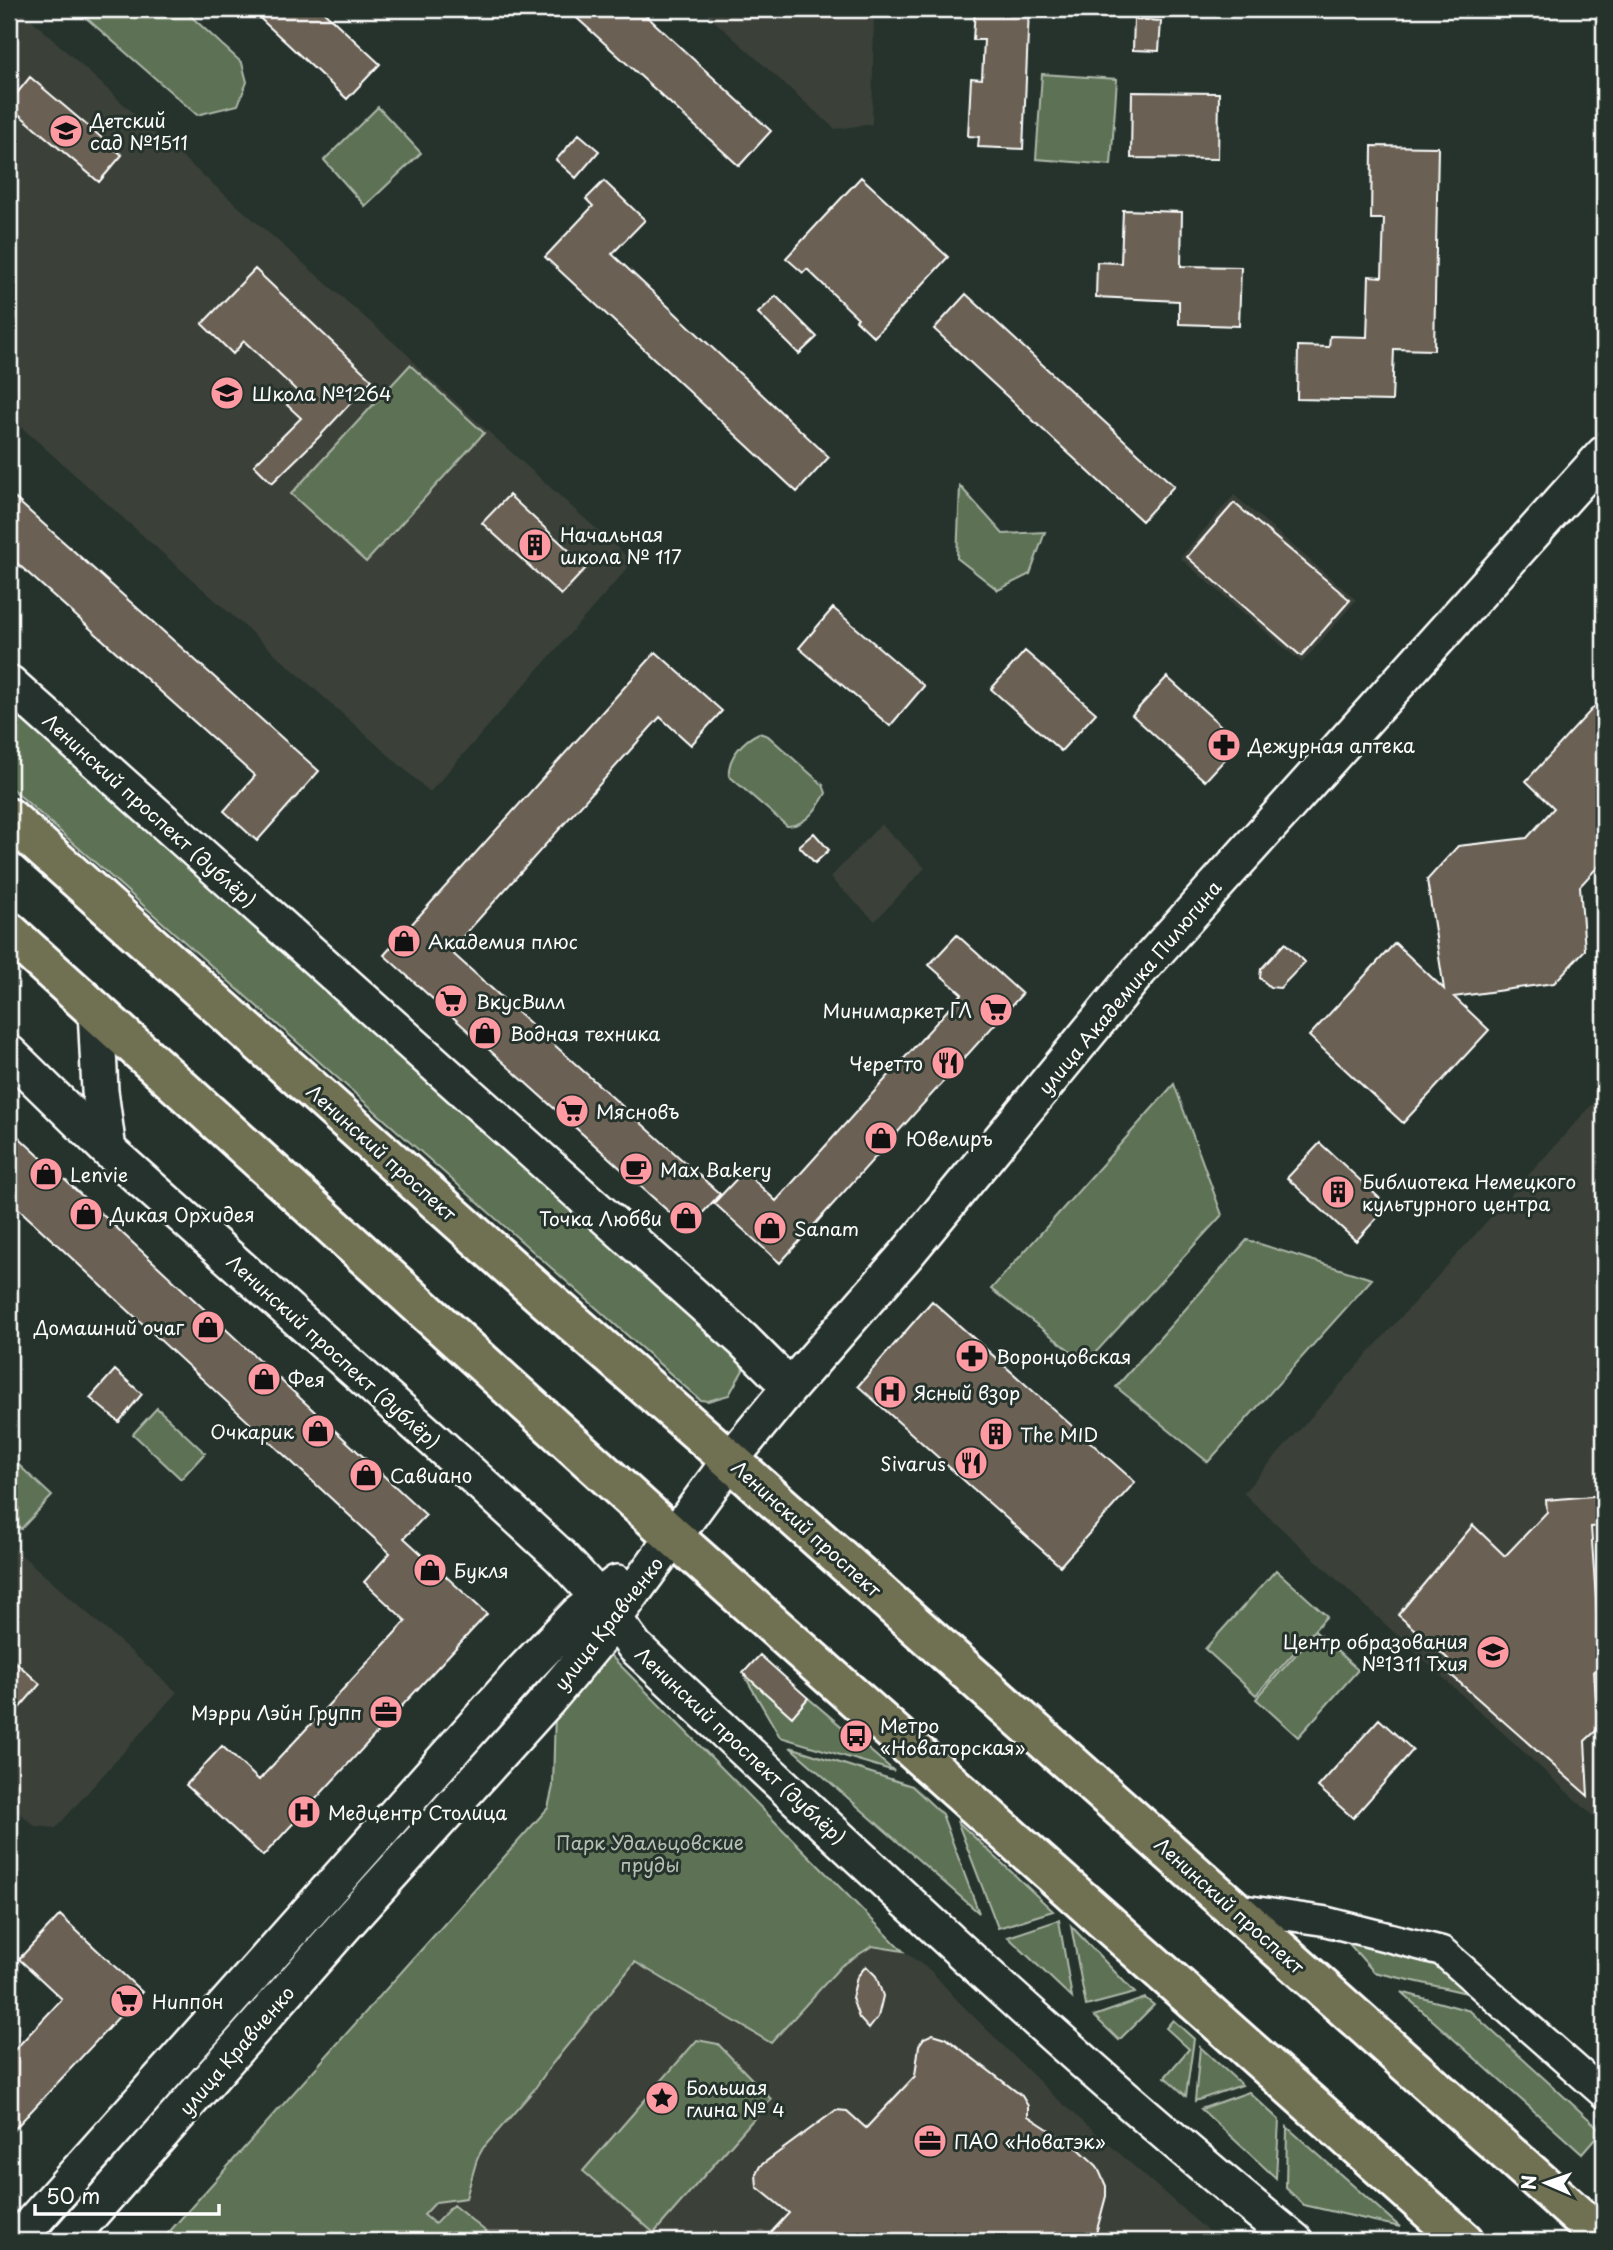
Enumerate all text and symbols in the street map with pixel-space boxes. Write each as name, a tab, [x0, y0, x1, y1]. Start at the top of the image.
place label: Детский сад №1511	[89, 106, 188, 156]
school or university icon: Детский сад №1511	[47, 112, 85, 150]
school or university icon: Школа №1264	[208, 374, 246, 412]
place label: Школа №1264	[252, 379, 392, 407]
place label: Начальная школа № 117	[560, 520, 682, 570]
building icon: Начальная школа № 117	[516, 526, 554, 564]
street label: Ленинский проспект (дублёр)	[37, 706, 263, 914]
pharmacy icon: Дежурная аптека	[1205, 726, 1243, 764]
place label: Дежурная аптека	[1247, 731, 1415, 759]
street label: улица Академика Пилюгина	[1031, 874, 1227, 1100]
shop icon: Академия плюс	[385, 922, 423, 960]
place label: Академия плюс	[428, 927, 578, 955]
supermarket icon: ВкусВилл	[432, 982, 470, 1020]
place label: ВкусВилл	[476, 987, 565, 1015]
supermarket icon: Минимаркет ГЛ	[977, 991, 1015, 1029]
place label: Минимаркет ГЛ	[822, 996, 972, 1024]
shop icon: Водная техника	[466, 1014, 504, 1052]
place label: Водная техника	[510, 1019, 660, 1047]
restaurant icon: Черетто	[929, 1044, 967, 1082]
place label: Черетто	[849, 1049, 923, 1077]
street label: Ленинский проспект	[301, 1077, 464, 1227]
supermarket icon: Мясновъ	[553, 1092, 591, 1130]
place label: Мясновъ	[596, 1097, 679, 1125]
shop icon: Ювелиръ	[862, 1119, 900, 1157]
place label: Ювелиръ	[906, 1124, 993, 1152]
cafe icon: Max Bakery	[617, 1150, 655, 1188]
shop icon: Lenvie	[27, 1155, 65, 1193]
place label: Max Bakery	[660, 1155, 772, 1183]
place label: Lenvie	[70, 1160, 128, 1188]
place label: Библиотека Немецкого культурного центра	[1362, 1167, 1576, 1217]
building icon: Библиотека Немецкого культурного центра	[1319, 1173, 1357, 1211]
shop icon: Дикая Орхидея	[67, 1195, 105, 1233]
shop icon: Точка Любви	[667, 1199, 705, 1237]
place label: Дикая Орхидея	[109, 1200, 255, 1228]
place label: Точка Любви	[539, 1204, 662, 1232]
shop icon: Sanam	[751, 1209, 789, 1247]
place label: Sanam	[794, 1214, 859, 1242]
street label: Ленинский проспект (дублёр)	[221, 1247, 447, 1455]
shop icon: Домашний очаг	[189, 1308, 227, 1346]
place label: Домашний очаг	[33, 1313, 185, 1341]
pharmacy icon: Воронцовская	[953, 1337, 991, 1375]
place label: Воронцовская	[996, 1342, 1131, 1370]
shop icon: Фея	[245, 1360, 283, 1398]
place label: Фея	[288, 1365, 325, 1393]
hospital icon: Ясный взор	[871, 1373, 909, 1411]
place label: Ясный взор	[914, 1378, 1020, 1406]
shop icon: Очкарик	[299, 1412, 337, 1450]
building icon: The MID	[977, 1415, 1015, 1453]
place label: Очкарик	[210, 1417, 295, 1445]
place label: The MID	[1020, 1420, 1098, 1448]
restaurant icon: Sivarus	[952, 1444, 990, 1482]
place label: Sivarus	[880, 1449, 946, 1477]
street label: Ленинский проспект	[726, 1453, 889, 1603]
shop icon: Савиано	[347, 1456, 385, 1494]
place label: Савиано	[390, 1461, 472, 1489]
street label: улица Кравченко	[547, 1550, 669, 1696]
shop icon: Букля	[411, 1551, 449, 1589]
place label: Букля	[454, 1556, 509, 1584]
place label: Центр образования №1311 Тхия	[1283, 1627, 1468, 1677]
school or university icon: Центр образования №1311 Тхия	[1474, 1633, 1512, 1671]
street label: Ленинский проспект (дублёр)	[630, 1640, 852, 1850]
office icon: Мэрри Лэйн Групп	[367, 1693, 405, 1731]
place label: Мэрри Лэйн Групп	[191, 1698, 362, 1726]
place label: Метро «Новаторская»	[880, 1711, 1025, 1761]
bus stop icon: Метро «Новаторская»	[837, 1717, 875, 1755]
hospital icon: Медцентр Столица	[285, 1793, 323, 1831]
place label: Медцентр Столица	[328, 1798, 507, 1826]
park label: Парк Удальцовские пруды	[556, 1828, 744, 1878]
street label: Ленинский проспект	[1149, 1830, 1312, 1980]
street label: улица Кравченко	[172, 1979, 300, 2121]
supermarket icon: Ниппон	[108, 1982, 146, 2020]
place label: Ниппон	[152, 1987, 224, 2015]
place label: Большая глина № 4	[686, 2073, 785, 2123]
place icon: Большая глина № 4	[643, 2079, 681, 2117]
office icon: ПАО «Новатэк»	[911, 2122, 949, 2160]
place label: ПАО «Новатэк»	[954, 2127, 1106, 2155]
north arrow	[1512, 2148, 1582, 2218]
scale bar	[35, 2173, 219, 2217]
text: N	[1514, 2174, 1542, 2190]
text: 50 m	[46, 2179, 100, 2211]

